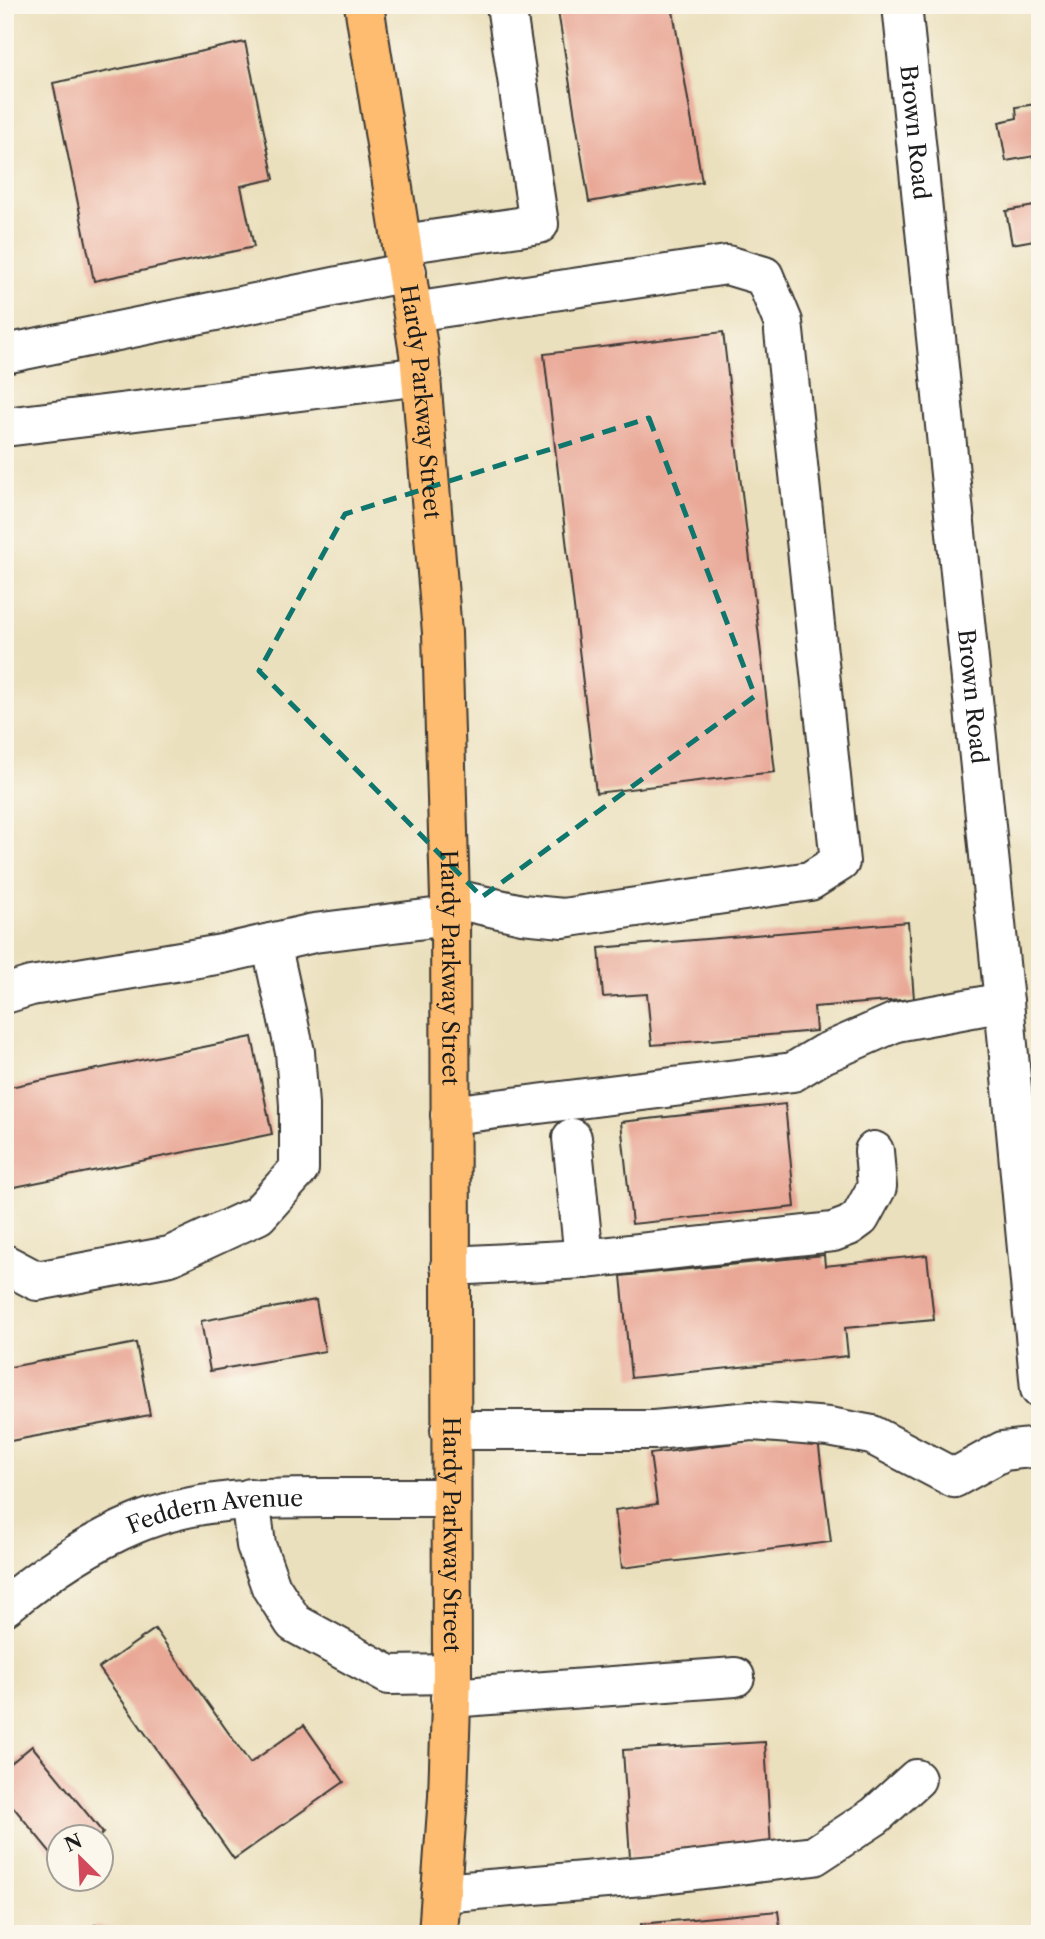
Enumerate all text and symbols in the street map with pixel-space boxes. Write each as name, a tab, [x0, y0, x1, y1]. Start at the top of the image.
street label: Brown Road	[894, 64, 936, 201]
street label: Hardy Parkway Street	[394, 282, 447, 520]
street label: Brown Road	[952, 628, 994, 765]
street label: Hardy Parkway Street	[435, 849, 464, 1086]
street label: Hardy Parkway Street	[437, 1417, 466, 1653]
street label: Feddern Avenue	[122, 1484, 303, 1540]
north arrow	[46, 1824, 116, 1894]
text: N	[61, 1829, 86, 1857]

